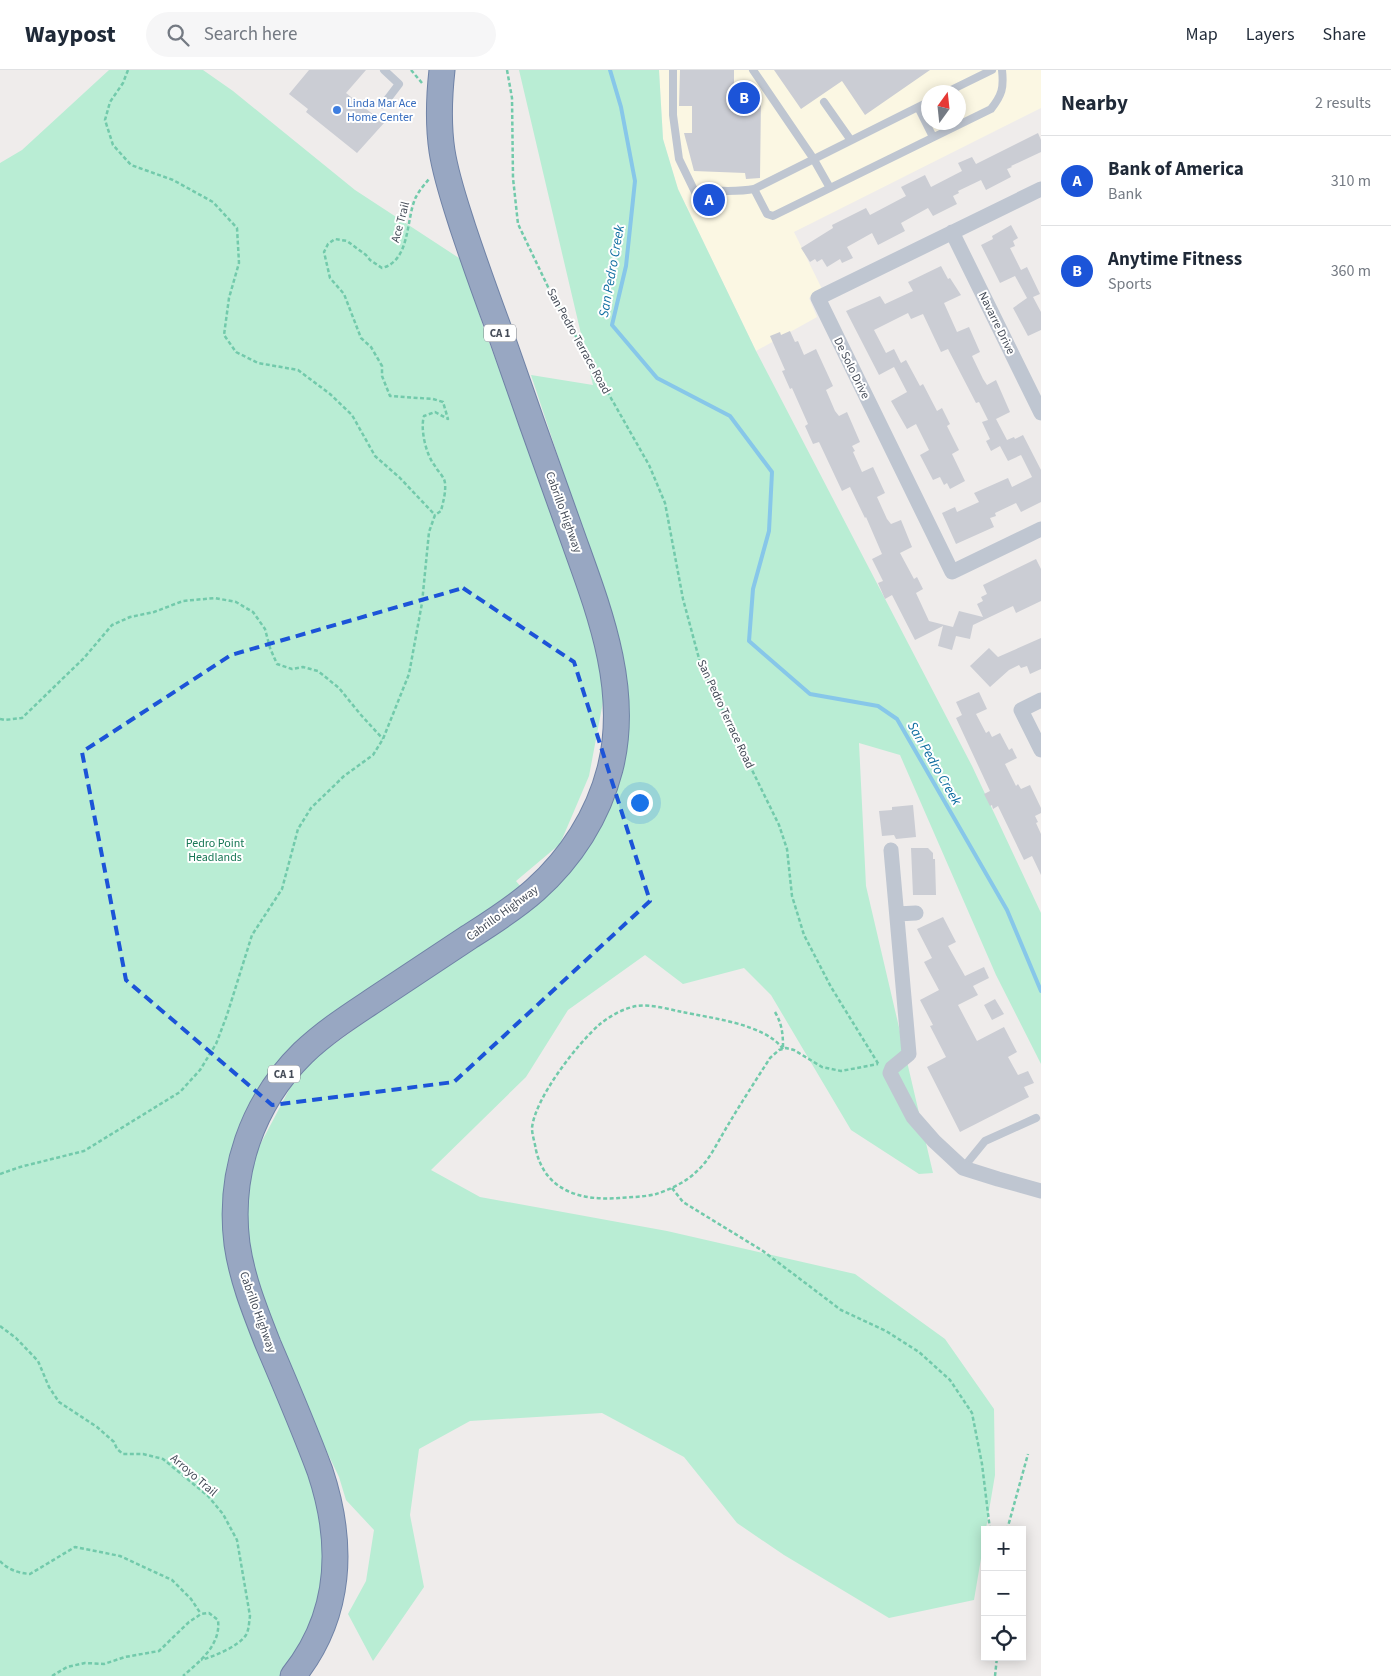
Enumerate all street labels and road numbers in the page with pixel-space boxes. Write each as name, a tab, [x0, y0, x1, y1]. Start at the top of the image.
street label: Ace Trail	[387, 200, 414, 245]
street label: San Pedro Terrace Road	[542, 285, 615, 397]
street label: Navarre Drive	[974, 289, 1019, 357]
road number: CA 1	[484, 324, 516, 342]
street label: De Solo Drive	[829, 335, 874, 402]
street label: Cabrillo Highway	[541, 469, 586, 555]
street label: San Pedro Terrace Road	[693, 657, 758, 772]
street label: Cabrillo Highway	[463, 881, 542, 945]
road number: CA 1	[268, 1066, 300, 1082]
street label: Cabrillo Highway	[235, 1269, 280, 1355]
street label: Arroyo Trail	[166, 1450, 221, 1501]

